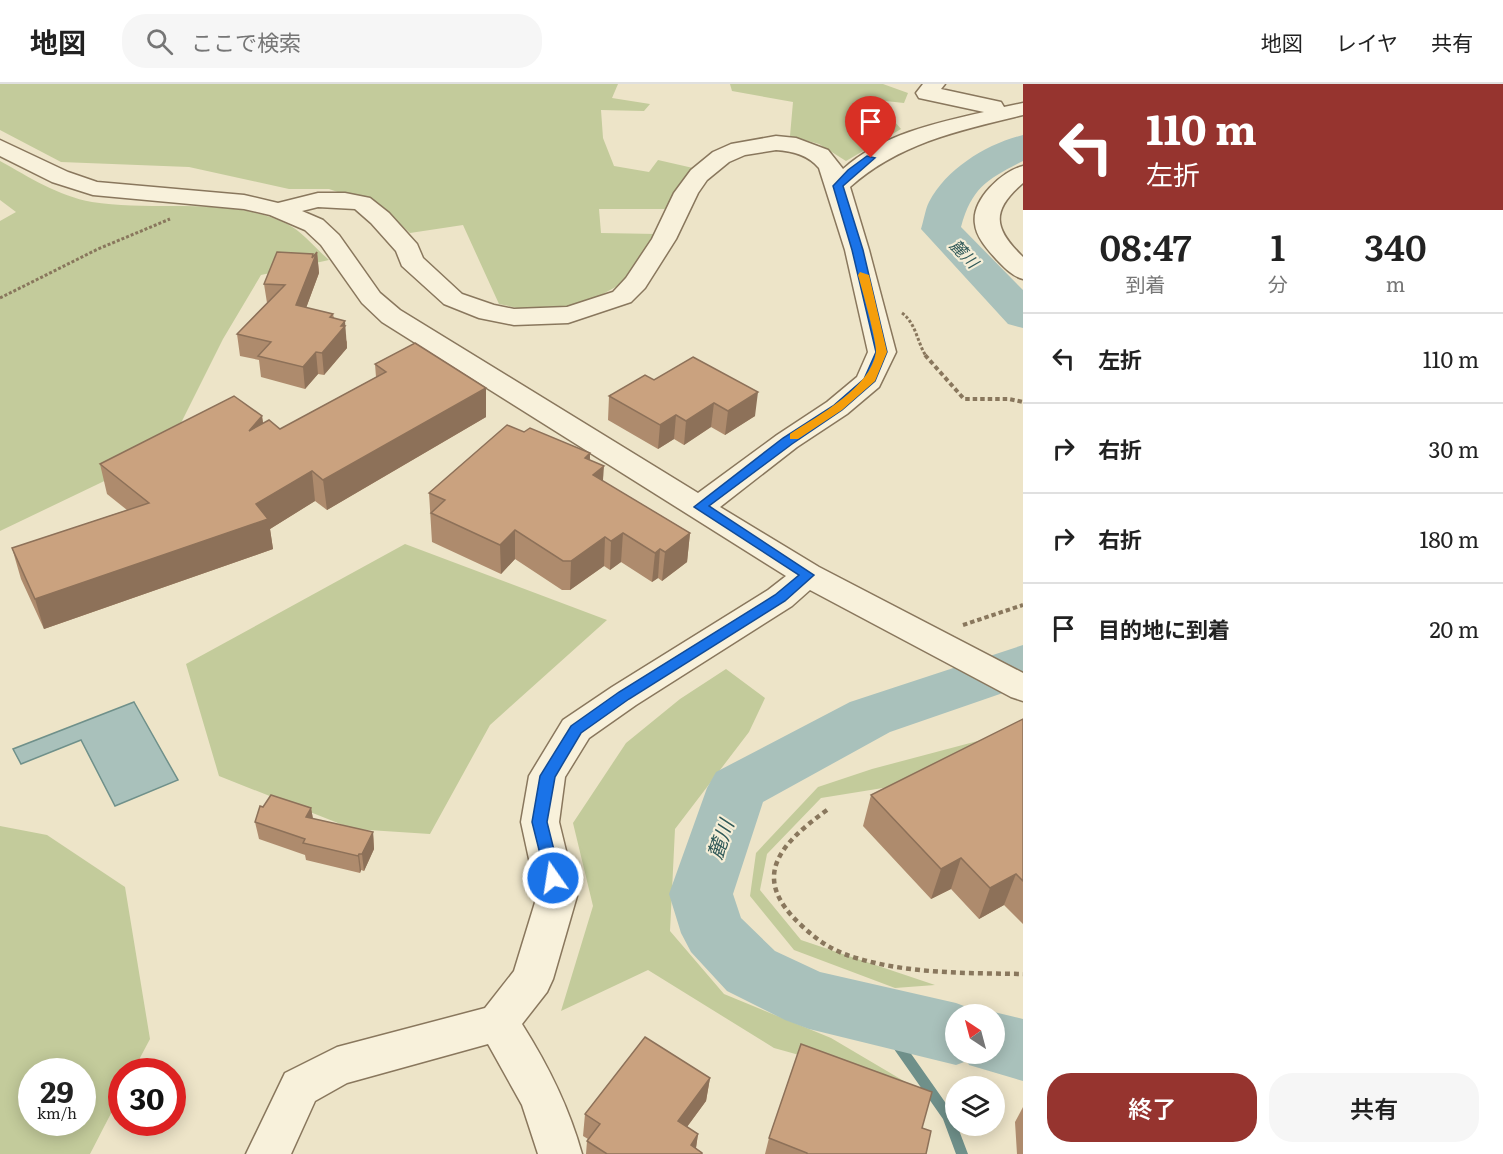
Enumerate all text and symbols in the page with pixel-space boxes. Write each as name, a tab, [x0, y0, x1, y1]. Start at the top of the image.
search box	[122, 14, 542, 68]
text: 地図	[30, 20, 86, 62]
icon: search	[143, 25, 176, 58]
text: ここで検索	[191, 25, 301, 58]
text: 地図	[1261, 26, 1303, 57]
text: レイヤ	[1336, 26, 1398, 57]
text: 共有	[1431, 26, 1473, 57]
pin	[845, 96, 896, 158]
text: 110 m	[1146, 96, 1257, 158]
icon: arrive	[854, 105, 887, 138]
icon: left	[1047, 108, 1125, 186]
text: 左折	[1146, 153, 1200, 193]
text: 08:47	[1099, 219, 1192, 272]
text: 1	[1271, 219, 1285, 272]
text: 340	[1364, 219, 1427, 272]
water label: 麓川	[945, 233, 986, 274]
text: 到着	[1125, 268, 1165, 298]
text: 分	[1268, 268, 1288, 298]
text: m	[1386, 268, 1405, 298]
icon: left	[1047, 342, 1080, 375]
text: 左折	[1098, 342, 1142, 375]
text: 110 m	[1423, 342, 1479, 375]
icon: right	[1047, 432, 1080, 465]
text: 右折	[1098, 432, 1142, 465]
text: 30 m	[1429, 432, 1479, 465]
icon: right	[1047, 522, 1080, 555]
text: 右折	[1098, 522, 1142, 555]
text: 180 m	[1419, 522, 1479, 555]
icon: arrive	[1047, 612, 1080, 645]
text: 目的地に到着	[1098, 612, 1230, 645]
text: 20 m	[1429, 612, 1479, 645]
water label: 麓川	[698, 813, 740, 863]
position arrow	[521, 846, 585, 910]
north arrow	[945, 1004, 1005, 1064]
map controls	[945, 1004, 1005, 1136]
speed limit sign: 30	[108, 1058, 186, 1136]
text: 29	[40, 1068, 74, 1112]
button: 終了	[1047, 1073, 1257, 1142]
button: 共有	[1269, 1073, 1479, 1142]
button: layers	[945, 1076, 1005, 1136]
text: km/h	[37, 1101, 77, 1124]

